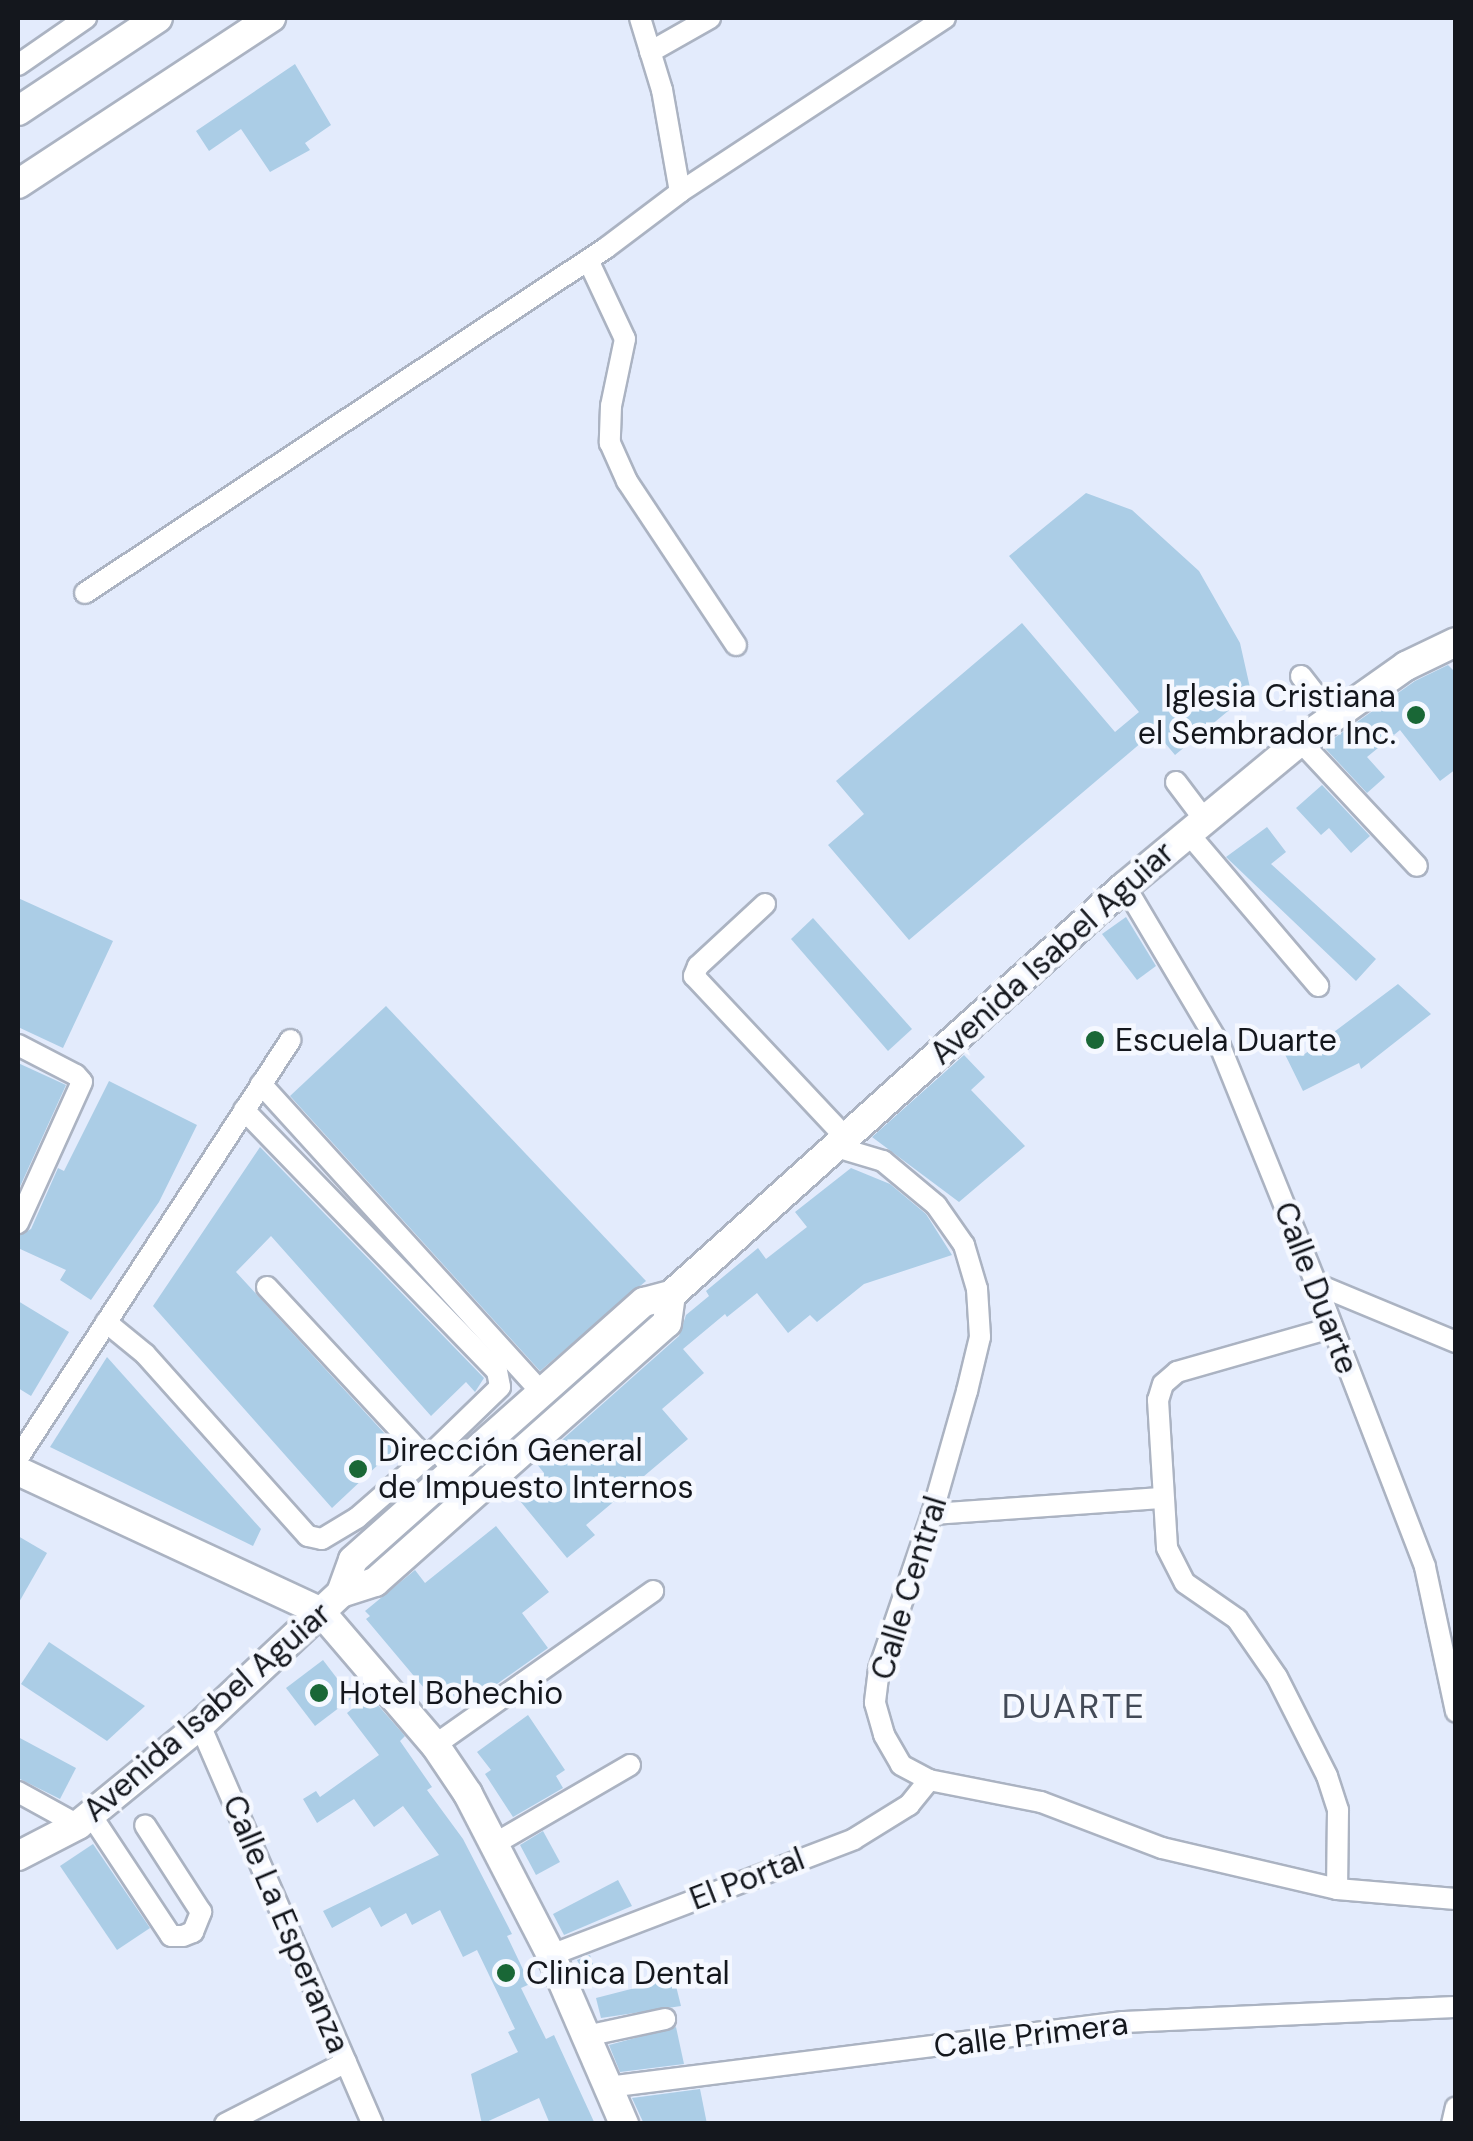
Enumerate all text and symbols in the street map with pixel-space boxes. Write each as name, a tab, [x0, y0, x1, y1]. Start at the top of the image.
place label: Iglesia Cristiana el Sembrador Inc.	[1138, 678, 1396, 753]
marker: Iglesia Cristiana el Sembrador Inc.	[1405, 704, 1427, 726]
street label: Avenida Isabel Aguiar	[922, 833, 1182, 1073]
place label: Escuela Duarte	[1115, 1021, 1337, 1059]
marker: Escuela Duarte	[1084, 1029, 1106, 1051]
street label: Calle Duarte	[1266, 1197, 1366, 1379]
place label: Dirección General de Impuesto Internos	[378, 1432, 694, 1507]
marker: Dirección General de Impuesto Internos	[347, 1458, 369, 1480]
street label: Calle Central	[863, 1492, 955, 1684]
street label: Avenida Isabel Aguiar	[76, 1594, 338, 1830]
place label: Hotel Bohechio	[339, 1674, 563, 1712]
marker: Hotel Bohechio	[308, 1682, 330, 1704]
district label: DUARTE	[1002, 1685, 1146, 1727]
street label: Calle La Esperanza	[214, 1789, 358, 2059]
street label: El Portal	[684, 1840, 810, 1918]
place label: Clinica Dental	[526, 1954, 730, 1992]
marker: Clinica Dental	[495, 1962, 517, 1984]
street label: Calle Primera	[932, 2004, 1130, 2066]

